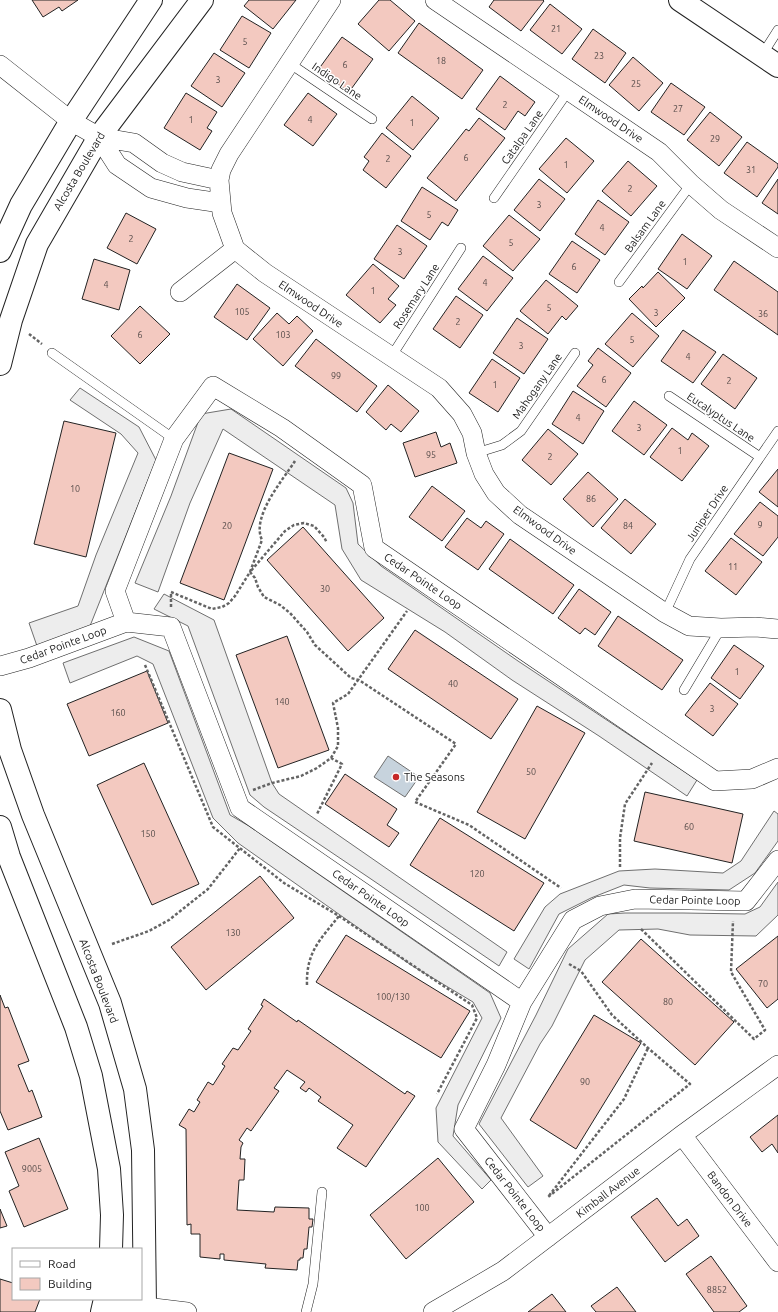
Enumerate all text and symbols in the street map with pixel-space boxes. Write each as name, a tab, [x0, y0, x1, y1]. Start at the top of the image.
house number: 21	[551, 24, 561, 34]
house number: 5	[242, 37, 248, 47]
house number: 23	[594, 51, 604, 61]
house number: 18	[436, 56, 446, 66]
street label: Indigo Lane	[310, 60, 364, 102]
house number: 6	[342, 60, 348, 70]
house number: 3	[215, 75, 221, 85]
house number: 25	[631, 79, 641, 89]
street label: Elmwood Drive	[577, 93, 645, 145]
house number: 2	[502, 100, 508, 110]
house number: 27	[673, 104, 683, 114]
street label: Catalpa Lane	[499, 108, 545, 166]
house number: 1	[188, 115, 194, 125]
house number: 4	[307, 115, 313, 125]
house number: 1	[409, 118, 415, 128]
street label: Alcosta Boulevard	[51, 130, 107, 212]
house number: 29	[710, 134, 720, 144]
house number: 6	[463, 153, 469, 163]
house number: 2	[385, 154, 391, 164]
house number: 1	[563, 160, 569, 170]
house number: 31	[746, 165, 756, 175]
house number: 2	[627, 184, 633, 194]
street label: Balsam Lane	[622, 198, 668, 254]
house number: 3	[536, 200, 542, 210]
house number: 5	[426, 210, 432, 220]
house number: 4	[599, 223, 605, 233]
house number: 2	[128, 234, 134, 244]
house number: 5	[508, 238, 514, 248]
house number: 3	[397, 247, 403, 257]
house number: 1	[682, 257, 688, 267]
street label: Rosemary Lane	[391, 261, 441, 331]
house number: 6	[571, 262, 577, 272]
street label: Elmwood Drive	[277, 278, 345, 330]
house number: 4	[482, 278, 488, 288]
house number: 4	[103, 280, 109, 290]
house number: 1	[370, 286, 376, 296]
house number: 5	[546, 303, 552, 313]
house number: 105	[234, 307, 250, 317]
house number: 3	[653, 308, 659, 318]
house number: 36	[758, 309, 768, 319]
house number: 2	[455, 317, 461, 327]
house number: 6	[137, 330, 143, 340]
house number: 103	[275, 330, 291, 340]
house number: 5	[629, 335, 635, 345]
house number: 3	[518, 341, 524, 351]
street label: Mahogany Lane	[510, 351, 564, 421]
house number: 4	[685, 352, 691, 362]
house number: 99	[331, 371, 341, 381]
house number: 6	[601, 375, 607, 385]
house number: 2	[726, 376, 732, 386]
house number: 1	[492, 380, 498, 390]
street label: Eucalyptus Lane	[685, 390, 757, 444]
house number: 4	[575, 413, 581, 423]
house number: 3	[636, 423, 642, 433]
house number: 1	[677, 446, 683, 456]
house number: 95	[426, 450, 436, 460]
house number: 2	[547, 452, 553, 462]
street label: Juniper Drive	[684, 482, 730, 544]
house number: 10	[70, 484, 80, 494]
house number: 86	[586, 494, 596, 504]
street label: Elmwood Drive	[511, 503, 579, 557]
house number: 9	[757, 520, 763, 530]
house number: 20	[222, 521, 232, 531]
house number: 84	[623, 521, 633, 531]
street label: Cedar Pointe Loop	[382, 551, 464, 611]
house number: 11	[728, 562, 738, 572]
house number: 30	[320, 584, 330, 594]
street label: Cedar Pointe Loop	[18, 624, 108, 666]
house number: 1	[734, 667, 740, 677]
house number: 40	[448, 679, 458, 689]
house number: 140	[274, 697, 290, 707]
house number: 3	[709, 704, 715, 714]
house number: 160	[110, 708, 126, 718]
house number: 50	[526, 767, 536, 777]
place label: The Seasons	[404, 771, 465, 783]
marker: The Seasons	[391, 772, 401, 782]
house number: 60	[684, 822, 694, 832]
house number: 150	[140, 829, 156, 839]
street label: Cedar Pointe Loop	[330, 867, 412, 929]
house number: 120	[469, 869, 485, 879]
street label: Cedar Pointe Loop	[649, 893, 741, 907]
house number: 130	[225, 928, 241, 938]
street label: Alcosta Boulevard	[77, 937, 121, 1025]
house number: 70	[758, 979, 768, 989]
house number: 100/130	[376, 992, 410, 1002]
house number: 80	[663, 997, 673, 1007]
house number: 90	[580, 1077, 590, 1087]
street label: Cedar Pointe Loop	[482, 1154, 548, 1234]
house number: 9005	[22, 1164, 42, 1174]
street label: Kimball Avenue	[574, 1164, 642, 1220]
street label: Bandon Drive	[705, 1169, 755, 1229]
house number: 100	[414, 1203, 430, 1213]
legend	[12, 1248, 142, 1300]
text: Road	[48, 1257, 76, 1270]
text: Building	[48, 1277, 92, 1290]
house number: 8852	[707, 1285, 727, 1295]

